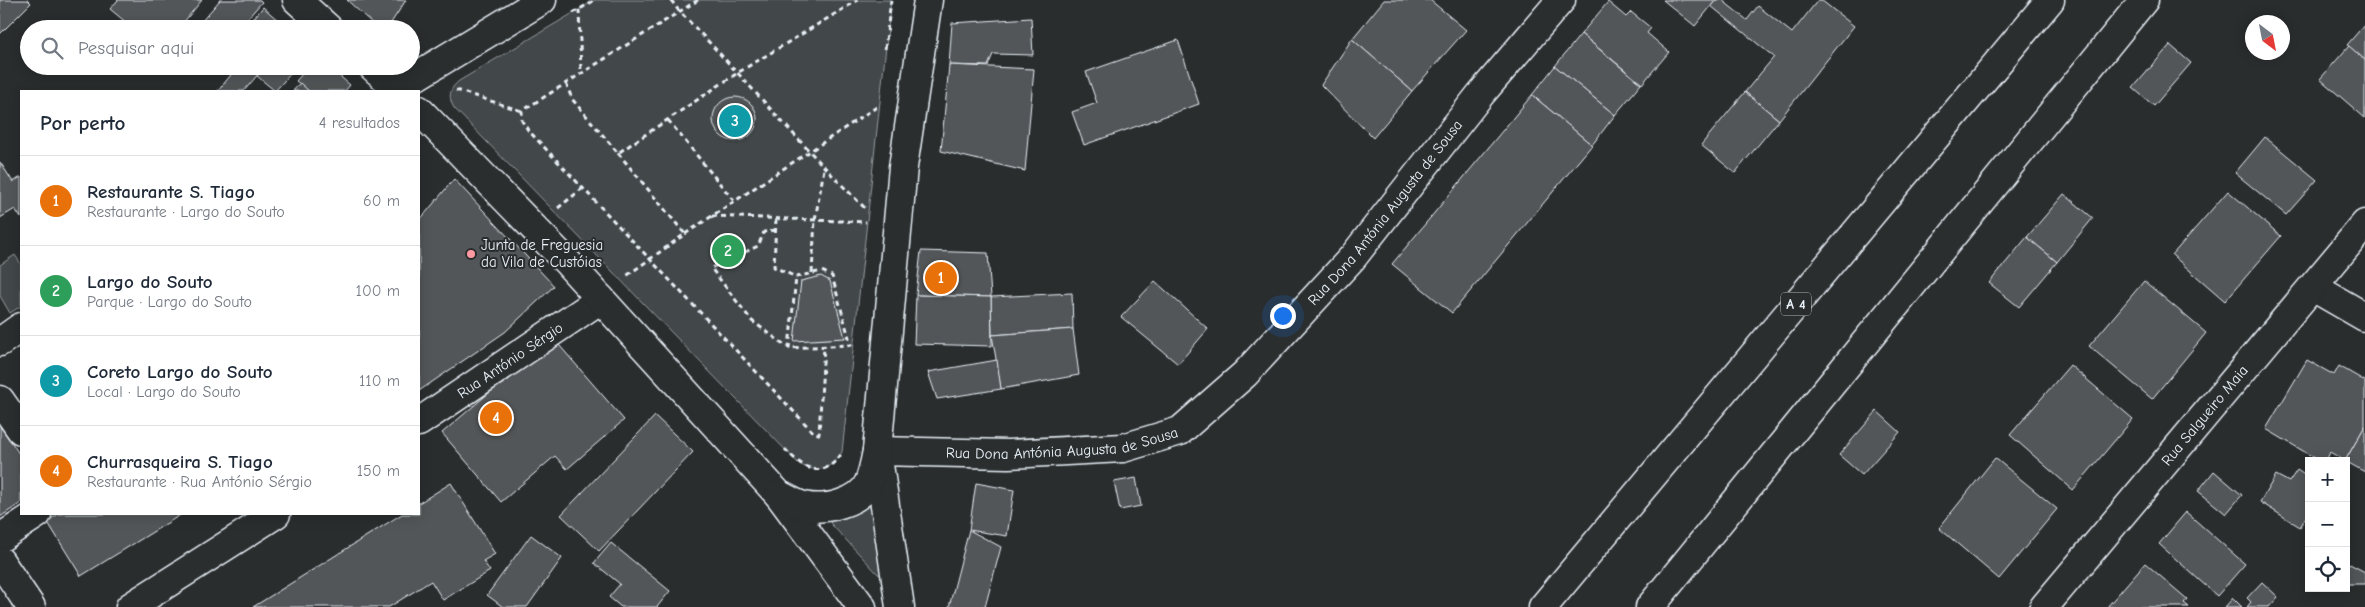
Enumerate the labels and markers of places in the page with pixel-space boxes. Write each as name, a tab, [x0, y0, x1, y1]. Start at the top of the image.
pin: 3	[719, 102, 751, 140]
pin: 2	[712, 232, 744, 270]
place label: Junta de Freguesia da Vila de Custóias	[481, 236, 603, 271]
marker: Junta de Freguesia da Vila de Custóias	[465, 248, 477, 260]
pin: 1	[925, 259, 957, 297]
pin: 4	[480, 399, 512, 437]

